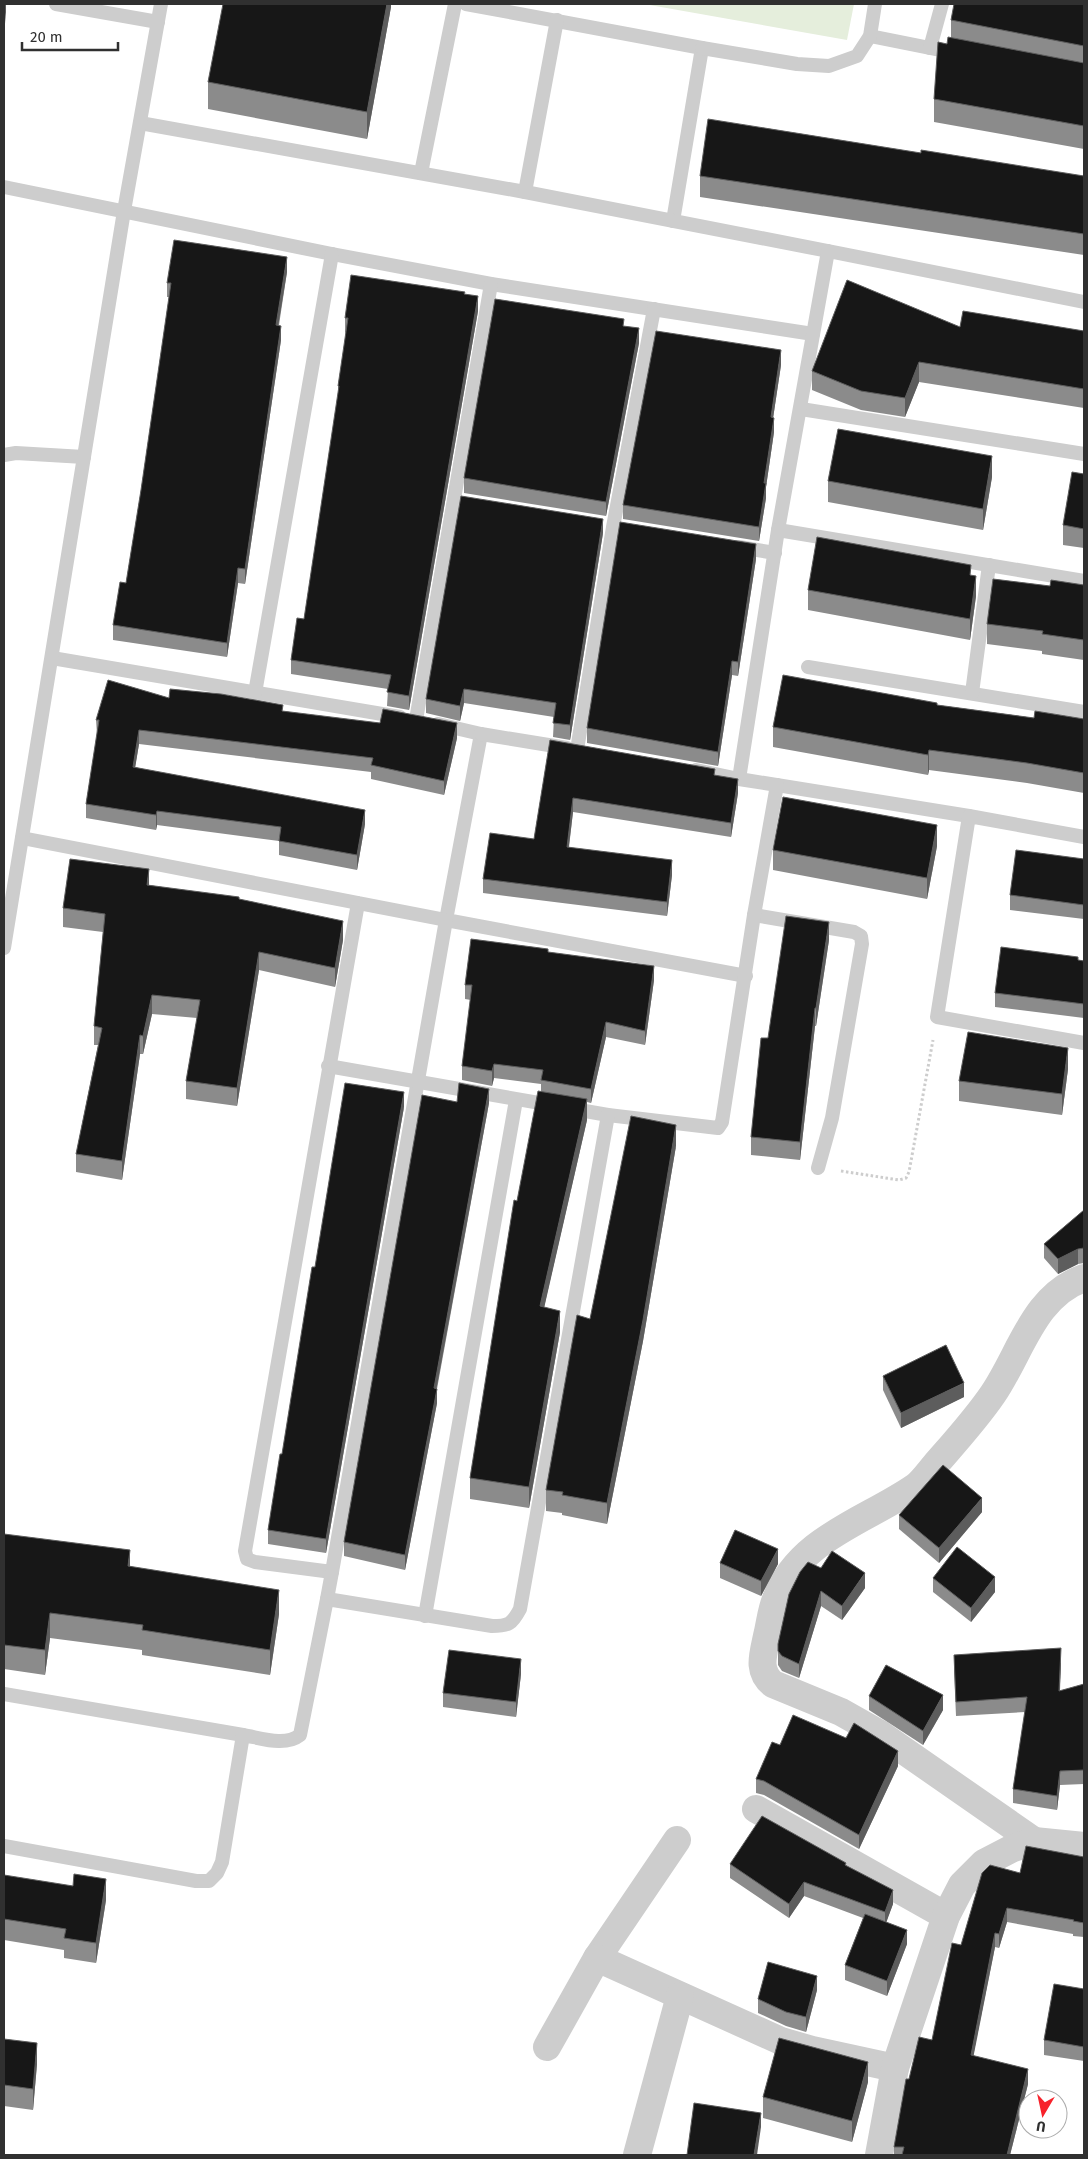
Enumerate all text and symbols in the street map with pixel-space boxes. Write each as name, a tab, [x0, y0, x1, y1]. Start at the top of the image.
scale bar	[22, 20, 119, 52]
text: 20 m	[30, 28, 63, 46]
north arrow	[1018, 2089, 1068, 2139]
text: U	[1035, 2117, 1047, 2135]

